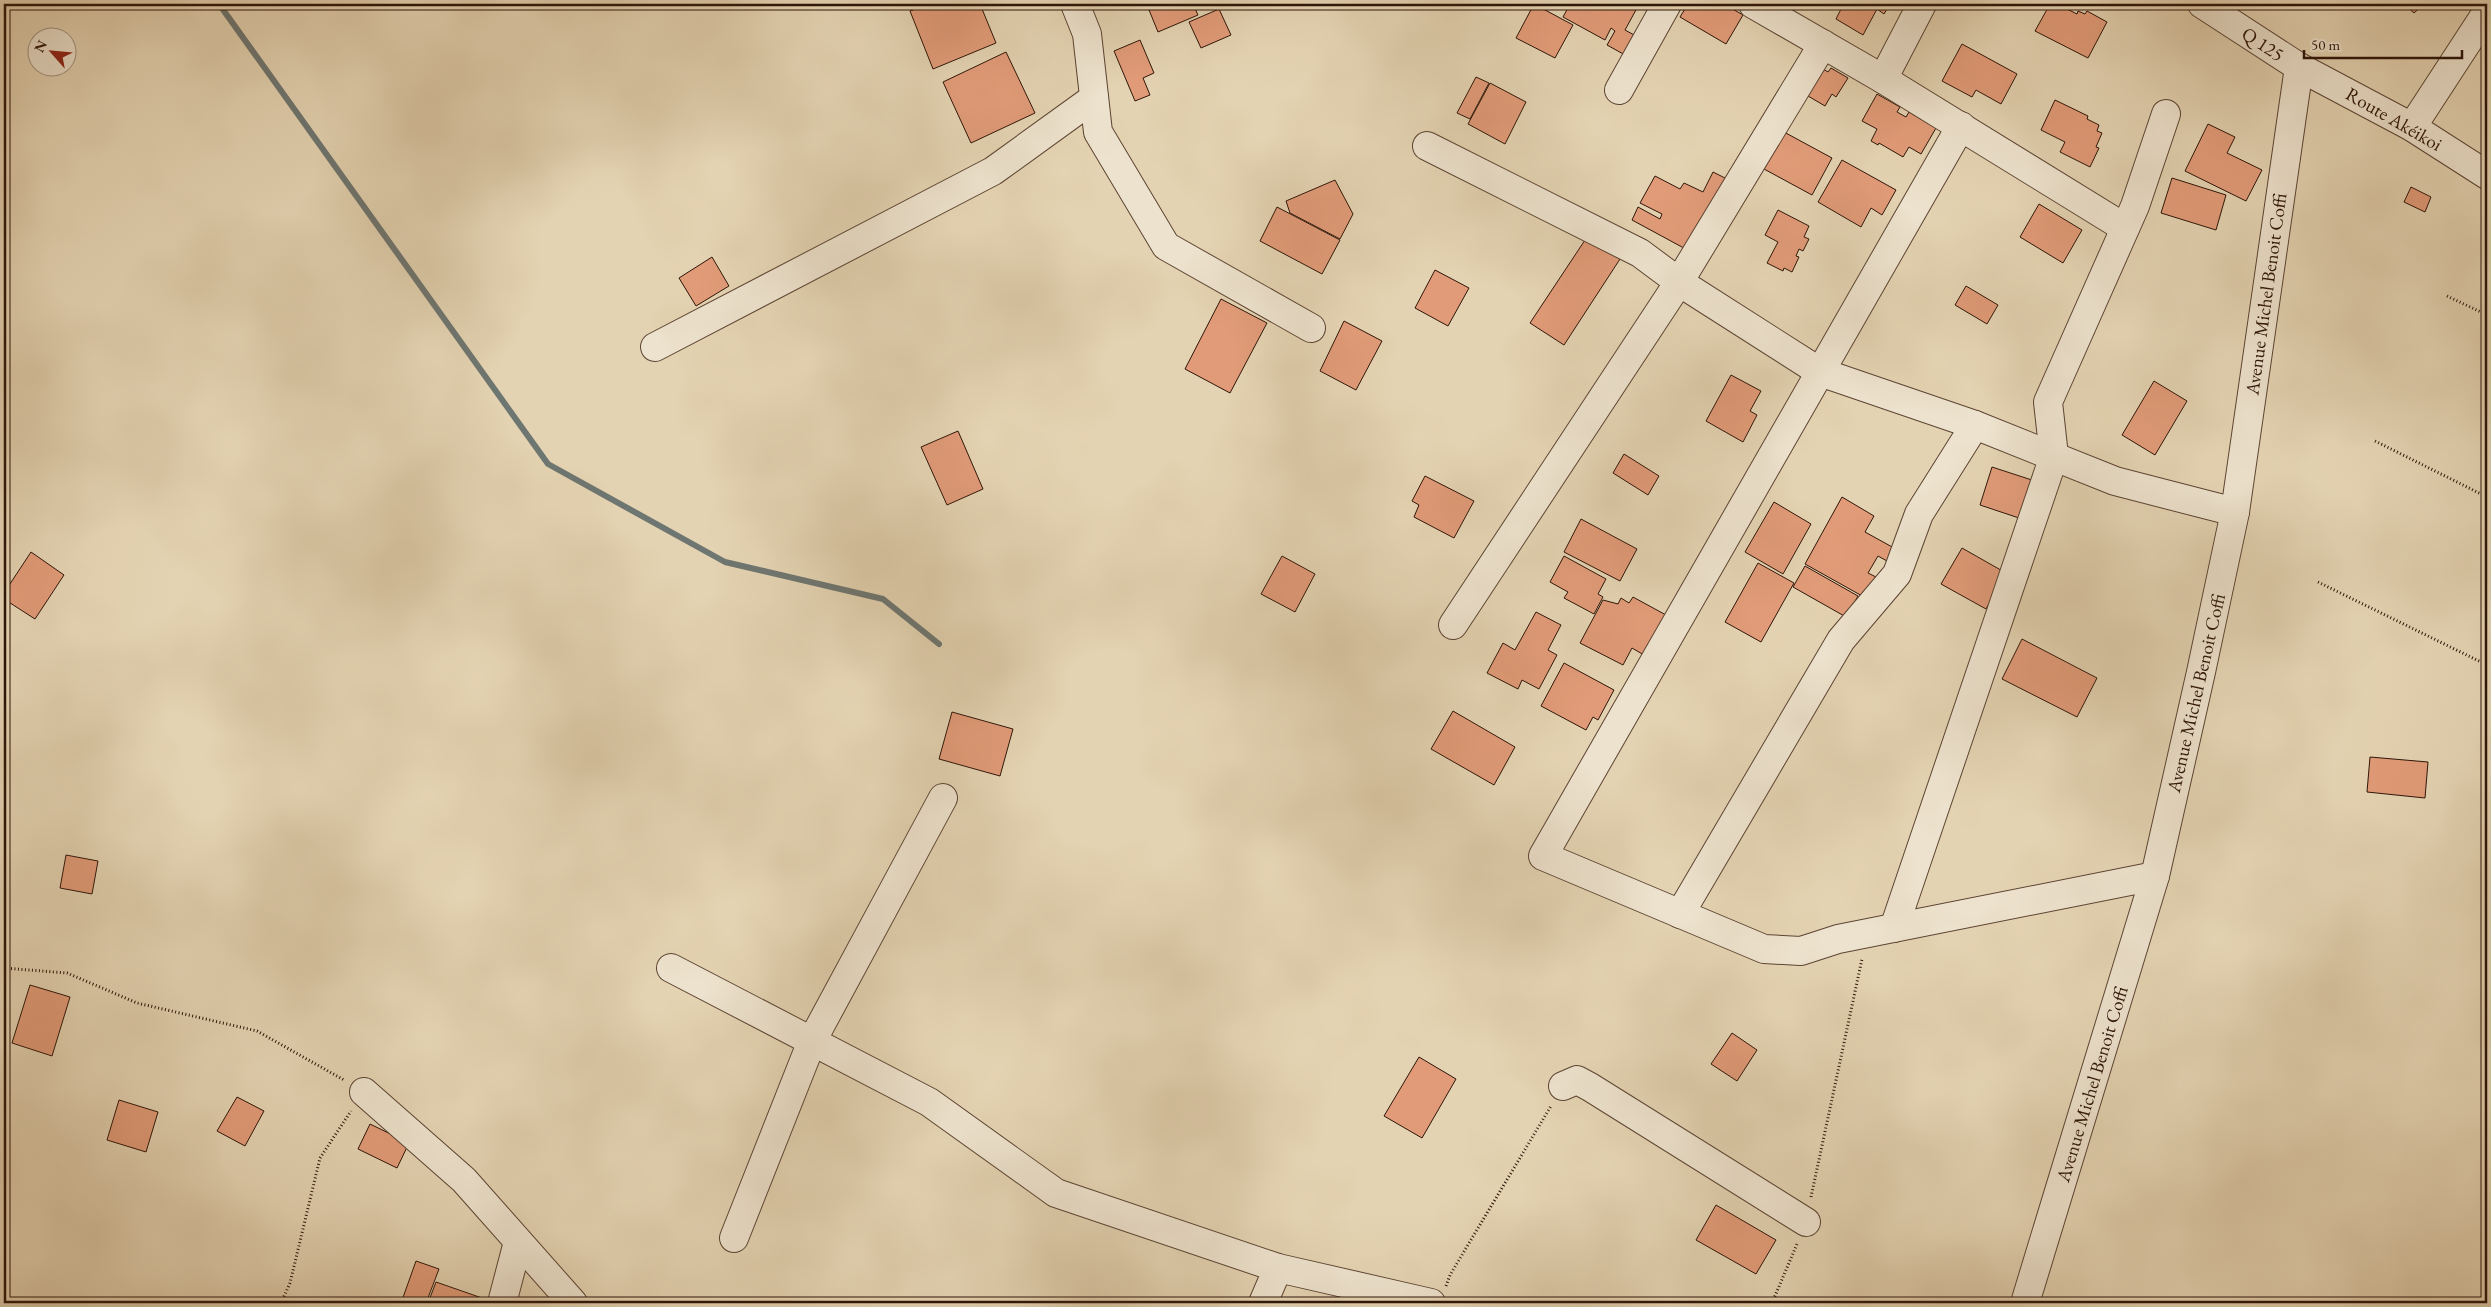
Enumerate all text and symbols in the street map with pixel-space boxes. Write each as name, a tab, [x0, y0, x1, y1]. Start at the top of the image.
street label: Q 125	[2237, 21, 2289, 67]
north arrow	[28, 28, 78, 78]
scale bar	[2304, 28, 2461, 60]
text: 50 m	[2311, 35, 2340, 54]
text: N	[30, 36, 51, 55]
street label: Route Akéikoi	[2341, 81, 2447, 157]
street label: Avenue Michel Benoit Coffi	[2239, 191, 2293, 397]
street label: Avenue Michel Benoit Coffi	[2161, 591, 2231, 796]
street label: Avenue Michel Benoit Coffi	[2050, 983, 2134, 1186]

